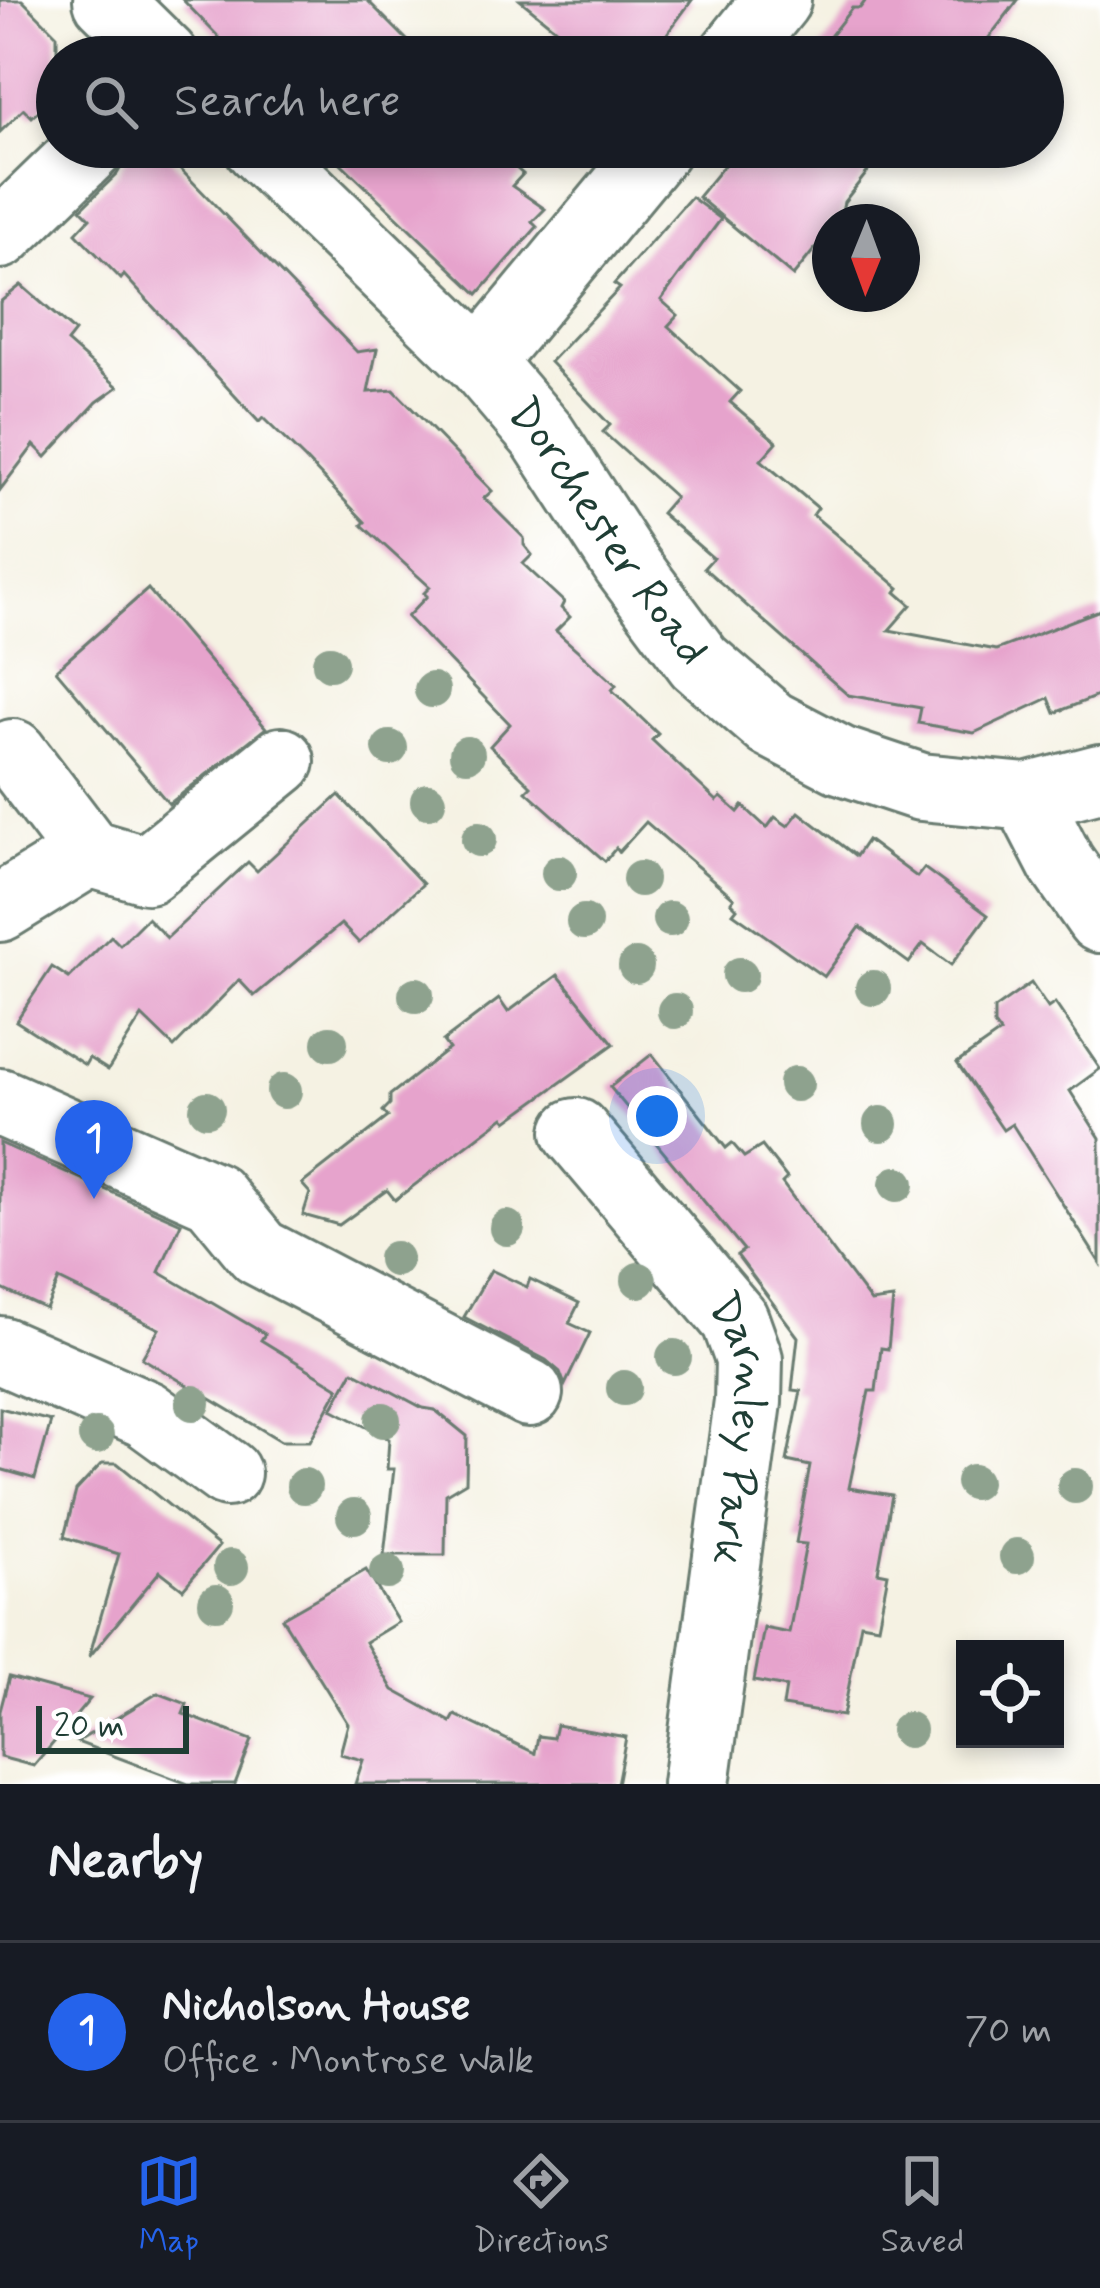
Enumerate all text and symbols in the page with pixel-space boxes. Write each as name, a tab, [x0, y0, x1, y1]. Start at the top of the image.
search box	[36, 36, 1064, 168]
icon: search	[78, 69, 144, 135]
text: Search here	[174, 73, 401, 132]
north arrow	[812, 204, 920, 312]
street label: Dorchester Road	[494, 386, 721, 678]
your location	[627, 1086, 687, 1146]
pin: 1	[55, 1100, 133, 1199]
street label: Darnley Park	[695, 1280, 778, 1569]
map controls	[956, 1640, 1064, 1748]
button: locate	[956, 1640, 1064, 1748]
scale bar	[36, 1700, 189, 1753]
text: 20 m	[54, 1705, 124, 1749]
text: Nearby	[48, 1829, 203, 1895]
text: Nicholson House	[162, 1977, 471, 2036]
text: 1	[78, 2006, 96, 2057]
text: 70 m	[964, 2006, 1052, 2057]
text: Office · Montrose Walk	[162, 2036, 534, 2087]
tab: Map	[136, 2148, 202, 2264]
tab: Directions	[473, 2148, 609, 2264]
tab: Saved	[881, 2148, 964, 2264]

